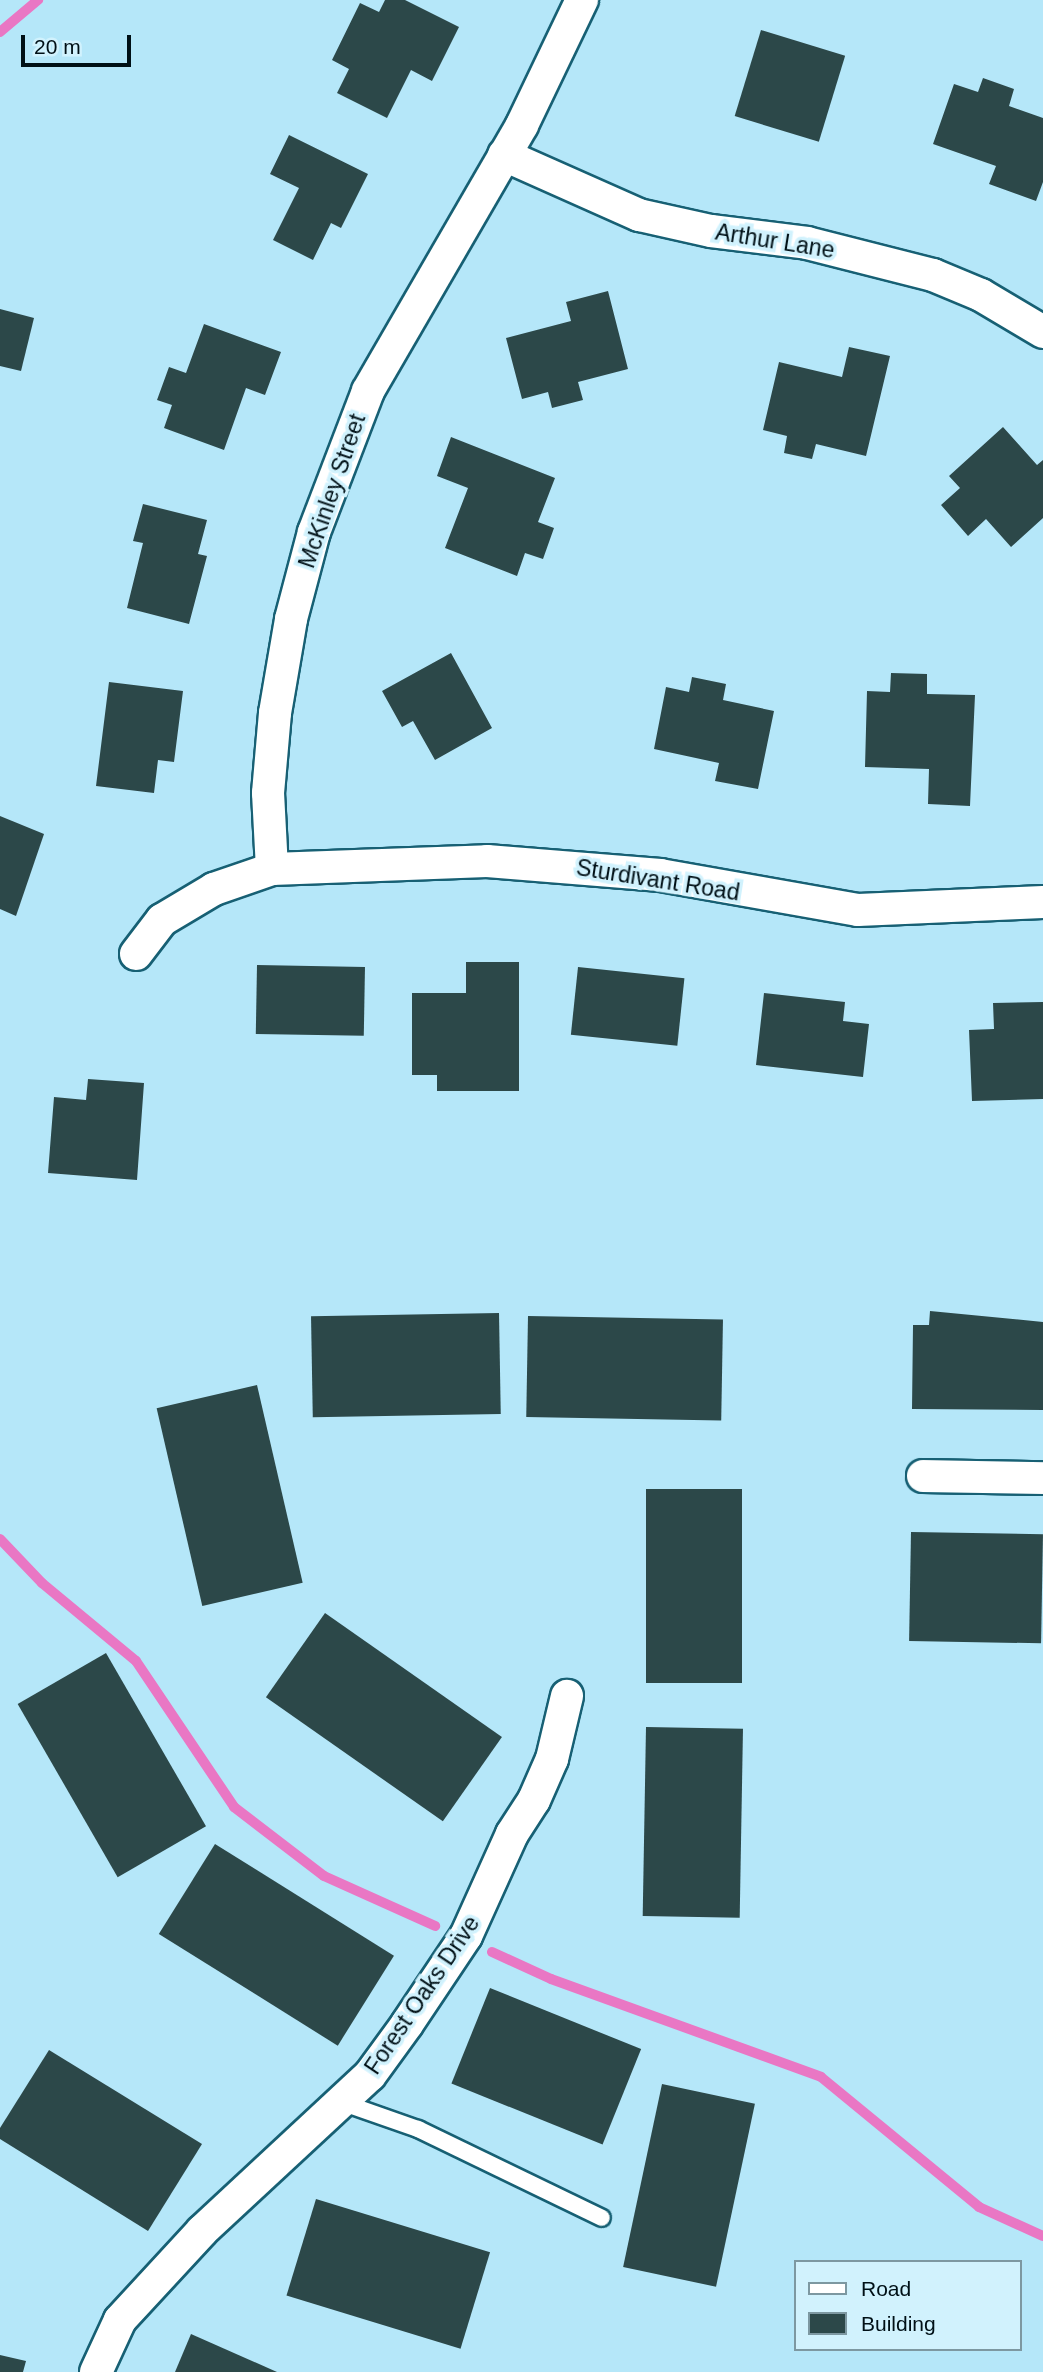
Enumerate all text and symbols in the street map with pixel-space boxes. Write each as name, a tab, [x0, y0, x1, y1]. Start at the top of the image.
scale bar	[24, 21, 135, 65]
text: 20 m	[34, 35, 81, 58]
street label: Arthur Lane	[713, 218, 837, 264]
street label: McKinley Street	[293, 410, 371, 572]
street label: Sturdivant Road	[574, 853, 742, 907]
street label: Forest Oaks Drive	[359, 1910, 485, 2080]
legend	[794, 2260, 1022, 2351]
text: Road	[861, 2277, 911, 2300]
text: Building	[861, 2312, 936, 2335]

